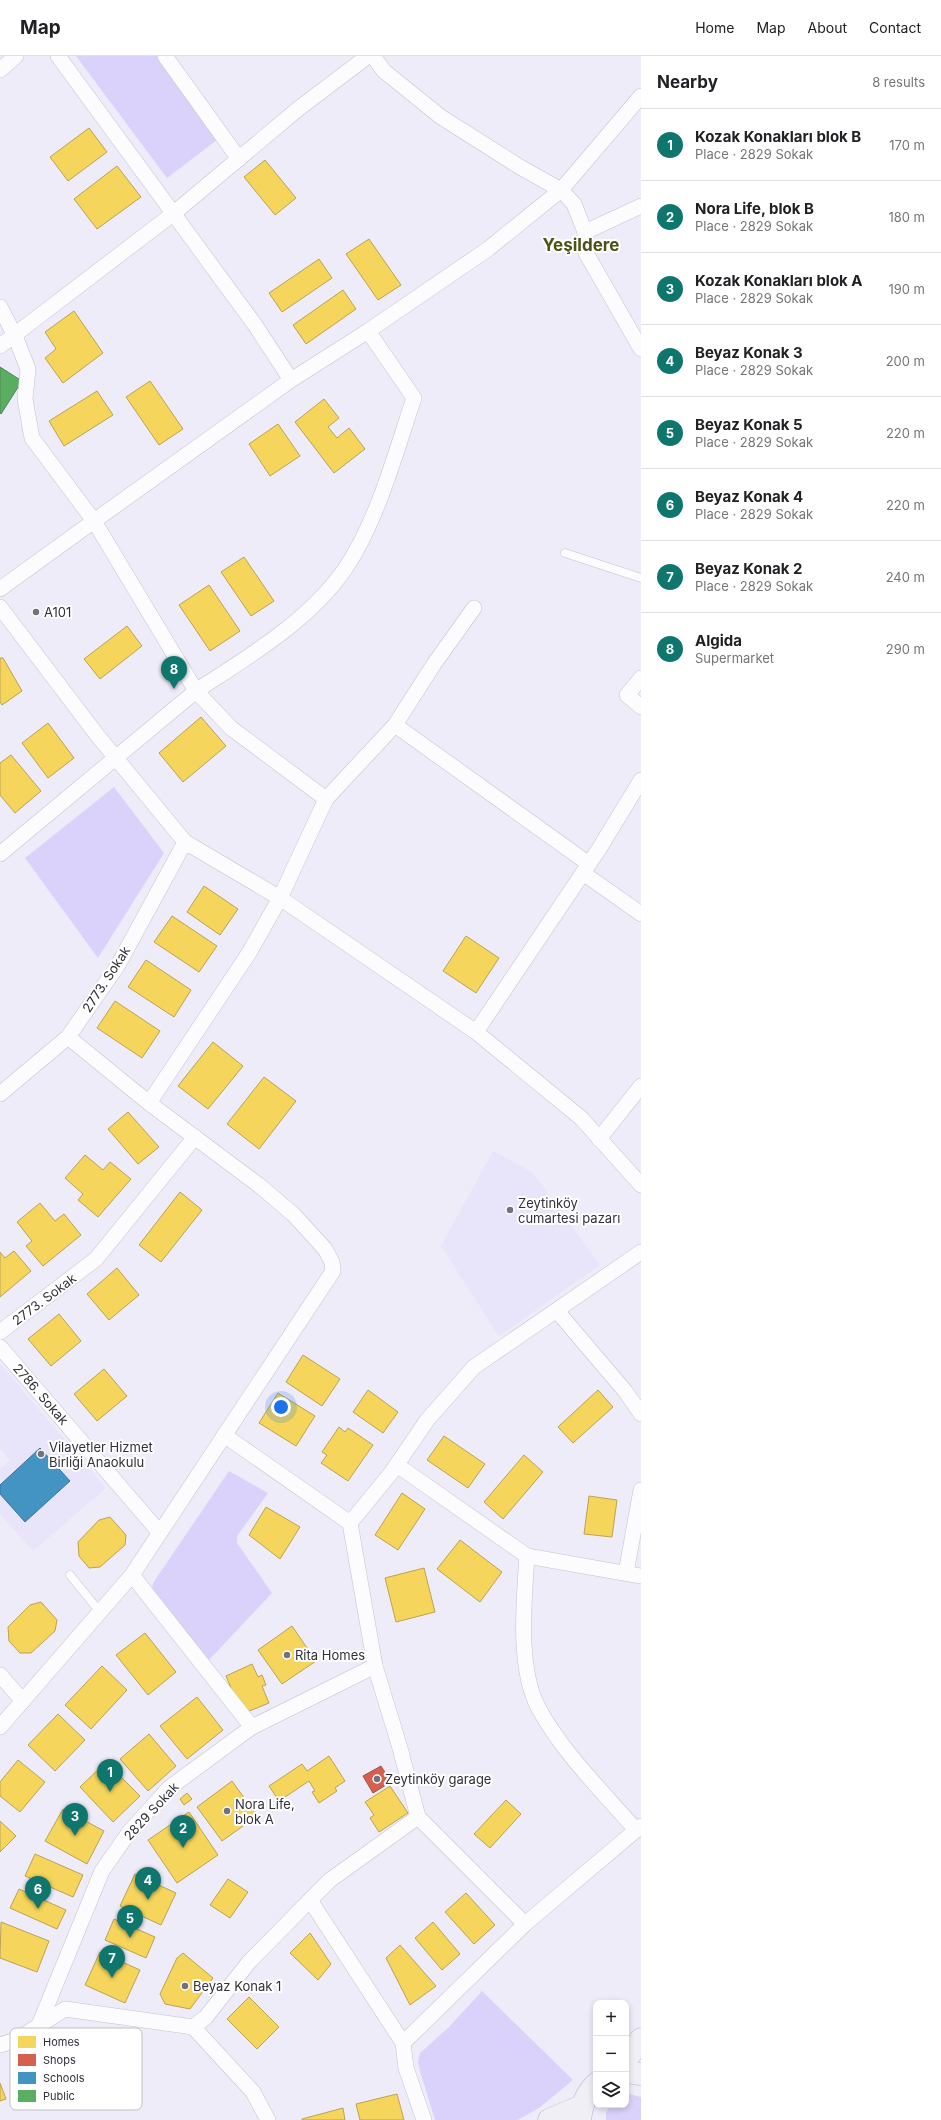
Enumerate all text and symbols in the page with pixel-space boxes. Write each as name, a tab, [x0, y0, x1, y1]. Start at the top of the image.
text: Map	[20, 16, 61, 39]
text: Home	[695, 19, 734, 36]
text: Map	[756, 19, 786, 36]
text: About	[808, 19, 847, 36]
text: Contact	[869, 19, 921, 36]
text: Nearby	[657, 72, 718, 92]
text: 8 results	[872, 74, 925, 90]
text: Kozak Konakları blok B	[695, 127, 861, 146]
text: 1	[667, 137, 673, 153]
text: 170 m	[889, 137, 925, 153]
text: Place · 2829 Sokak	[695, 146, 813, 162]
text: Nora Life, blok B	[695, 199, 814, 218]
text: 2	[666, 209, 674, 225]
text: 180 m	[888, 209, 925, 225]
text: Place · 2829 Sokak	[695, 218, 813, 234]
district label: Yeşildere	[543, 235, 619, 255]
text: Kozak Konakları blok A	[695, 271, 863, 290]
text: 3	[666, 281, 674, 297]
text: 190 m	[888, 281, 925, 297]
text: Place · 2829 Sokak	[695, 290, 813, 306]
text: Beyaz Konak 3	[695, 343, 803, 362]
text: 4	[666, 353, 674, 369]
text: 200 m	[886, 353, 925, 369]
text: Place · 2829 Sokak	[695, 362, 813, 378]
text: Beyaz Konak 5	[695, 415, 803, 434]
text: 5	[666, 425, 674, 441]
text: 220 m	[886, 425, 925, 441]
text: Place · 2829 Sokak	[695, 434, 813, 450]
text: Beyaz Konak 4	[695, 487, 803, 506]
text: 6	[666, 497, 674, 513]
text: 220 m	[886, 497, 925, 513]
text: Place · 2829 Sokak	[695, 506, 813, 522]
text: Beyaz Konak 2	[695, 559, 802, 578]
text: 7	[666, 569, 674, 585]
text: 240 m	[886, 569, 925, 585]
text: Place · 2829 Sokak	[695, 578, 813, 594]
place label: A101	[44, 604, 71, 620]
marker: A101	[31, 607, 41, 617]
text: Algida	[695, 631, 742, 650]
text: 8	[666, 641, 674, 657]
text: 290 m	[886, 641, 925, 657]
text: Supermarket	[695, 650, 774, 666]
pin: 8	[161, 656, 187, 689]
street label: 2773. Sokak	[79, 943, 133, 1015]
place label: Zeytinköy cumartesi pazarı	[518, 1195, 620, 1226]
marker: Zeytinköy cumartesi pazarı	[505, 1205, 515, 1215]
street label: 2773. Sokak	[9, 1270, 79, 1328]
street label: 2786. Sokak	[10, 1360, 72, 1428]
your location	[271, 1397, 291, 1417]
place label: Vilayetler Hizmet Birliği Anaokulu	[49, 1439, 153, 1470]
marker: Vilayetler Hizmet Birliği Anaokulu	[36, 1449, 46, 1459]
place label: Rita Homes	[295, 1647, 365, 1663]
marker: Rita Homes	[282, 1650, 292, 1660]
pin: 1	[97, 1759, 123, 1792]
place label: Zeytinköy garage	[385, 1771, 491, 1787]
marker: Zeytinköy garage	[372, 1774, 382, 1784]
street label: 2829 Sokak	[120, 1779, 182, 1843]
place label: Nora Life, blok A	[235, 1796, 295, 1827]
pin: 3	[62, 1803, 88, 1836]
marker: Nora Life, blok A	[222, 1806, 232, 1816]
pin: 2	[170, 1815, 196, 1848]
pin: 4	[135, 1867, 161, 1900]
pin: 6	[25, 1876, 51, 1909]
pin: 5	[117, 1905, 143, 1938]
pin: 7	[99, 1945, 125, 1978]
place label: Beyaz Konak 1	[193, 1978, 281, 1994]
marker: Beyaz Konak 1	[180, 1981, 190, 1991]
map controls	[593, 2000, 629, 2108]
button: +	[593, 2000, 629, 2036]
legend	[10, 2028, 142, 2110]
text: Homes	[43, 2035, 80, 2049]
button: −	[593, 2036, 629, 2072]
text: Shops	[43, 2053, 76, 2067]
text: Schools	[43, 2071, 85, 2085]
button: layers	[593, 2072, 629, 2108]
text: Public	[43, 2089, 75, 2103]

